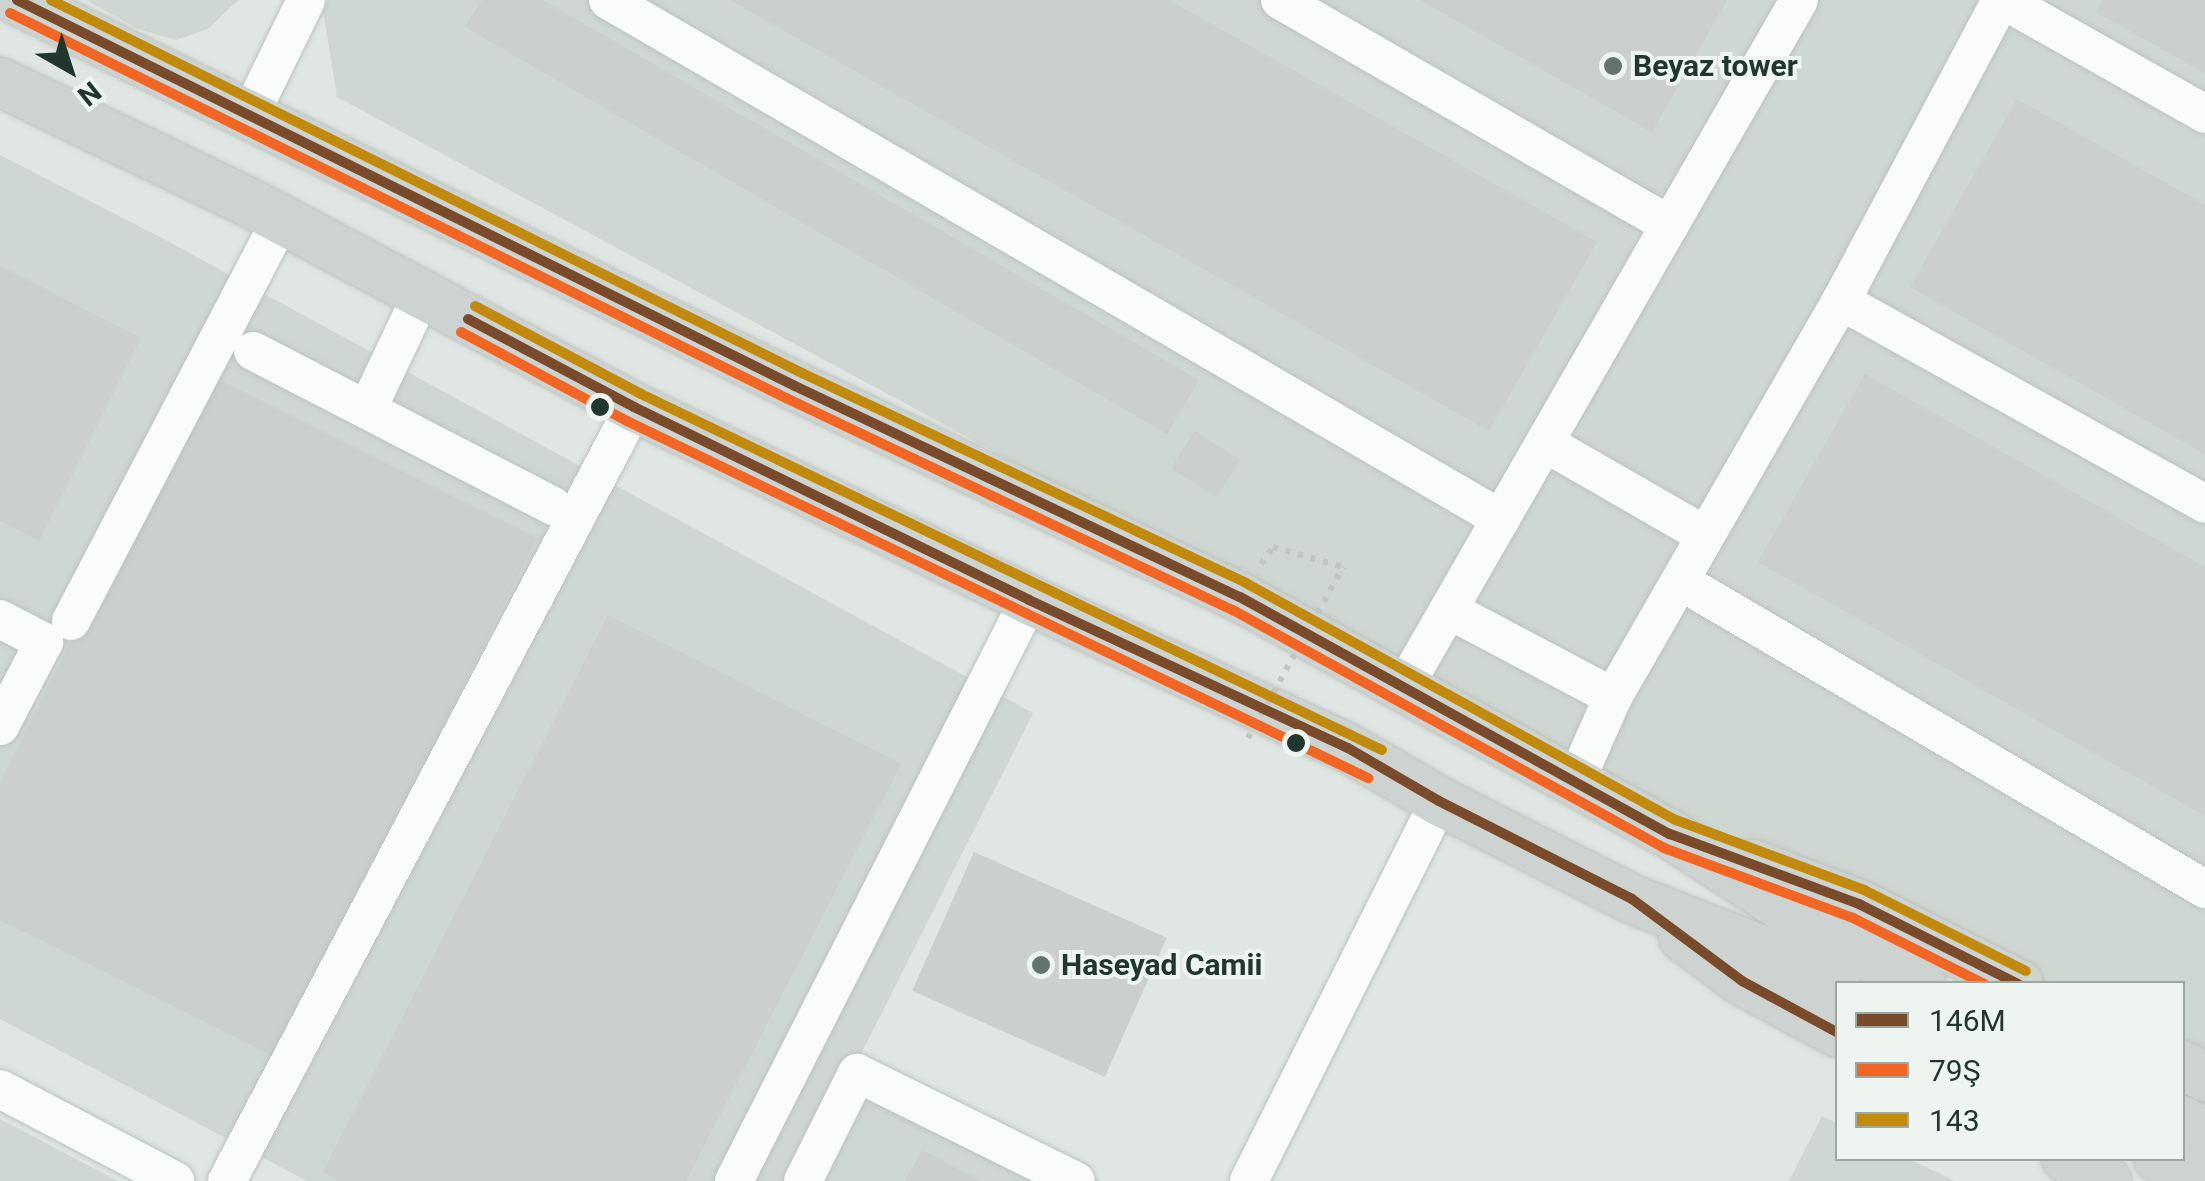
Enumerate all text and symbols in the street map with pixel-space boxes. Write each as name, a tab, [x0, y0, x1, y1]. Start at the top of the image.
north arrow	[20, 20, 120, 120]
place label: Beyaz tower	[1633, 48, 1798, 84]
marker: Beyaz tower	[1602, 55, 1624, 77]
text: N	[71, 75, 107, 113]
unlabelled marker	[590, 397, 610, 417]
unlabelled marker	[1286, 733, 1306, 753]
place label: Haseyad Camii	[1061, 947, 1262, 983]
marker: Haseyad Camii	[1030, 954, 1052, 976]
legend	[1835, 981, 2185, 1161]
text: 146M	[1929, 1003, 2006, 1038]
text: 79Ş	[1929, 1053, 1981, 1088]
text: 143	[1929, 1103, 1980, 1138]

